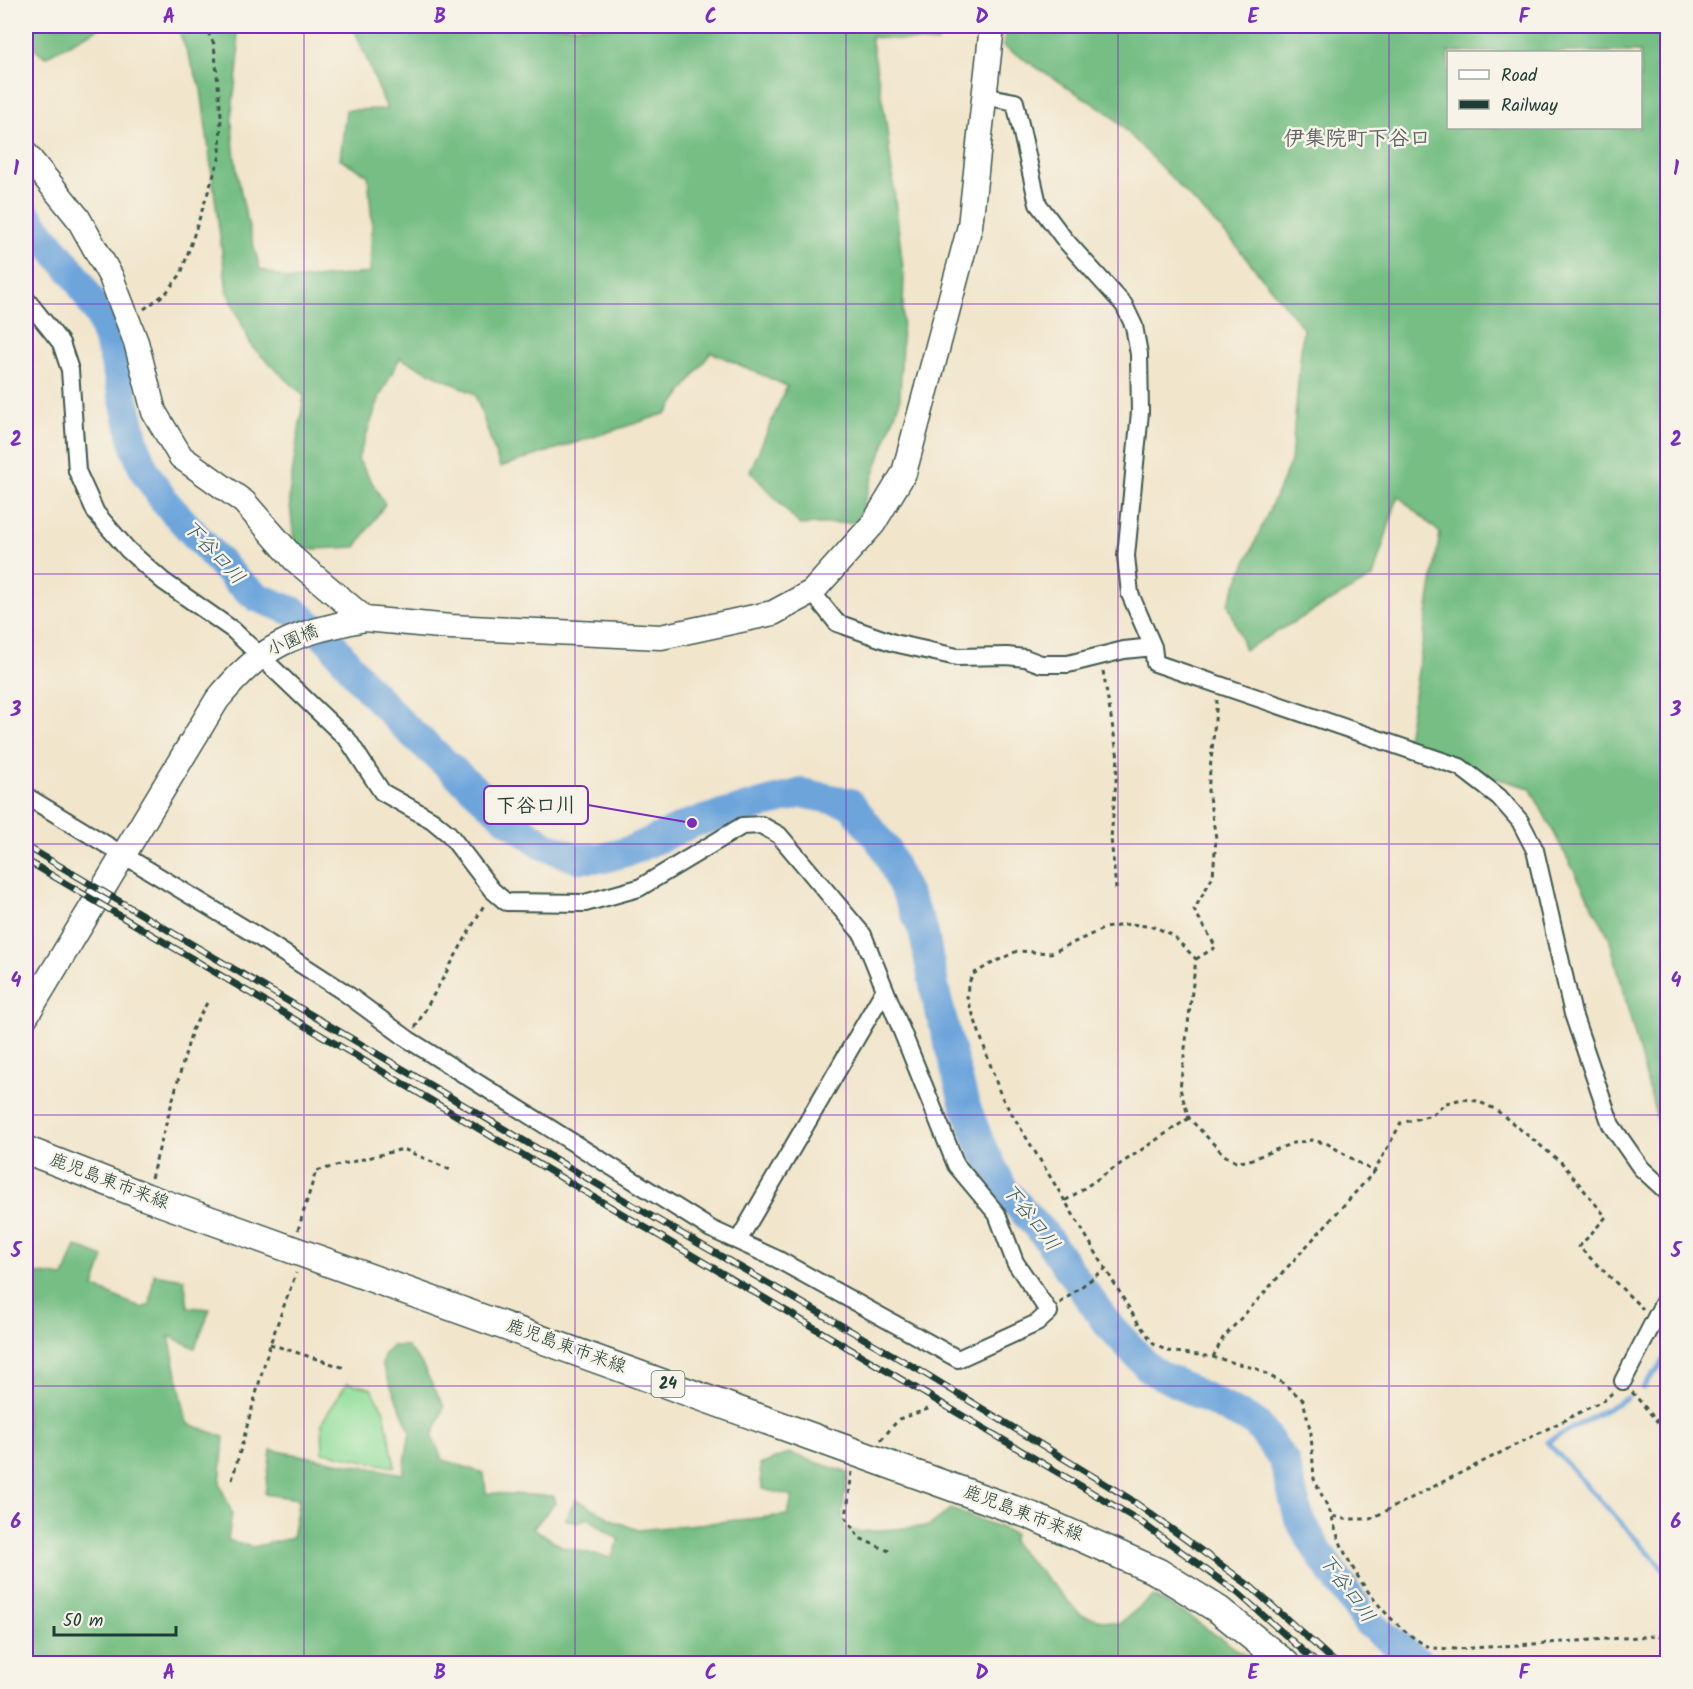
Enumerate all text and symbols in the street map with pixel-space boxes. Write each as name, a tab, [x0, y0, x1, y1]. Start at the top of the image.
text: A	[163, 2, 175, 34]
text: B	[434, 2, 446, 34]
text: C	[705, 2, 717, 34]
text: D	[975, 2, 989, 34]
text: E	[1247, 2, 1259, 34]
text: F	[1519, 2, 1531, 34]
legend	[1447, 51, 1642, 129]
text: Road	[1501, 62, 1538, 91]
text: Railway	[1501, 92, 1558, 121]
district label: 伊集院町下谷口	[1284, 123, 1431, 156]
text: 1	[13, 154, 19, 186]
text: 1	[1673, 154, 1679, 186]
text: 2	[10, 425, 22, 457]
text: 2	[1670, 425, 1682, 457]
water label: 下谷口川	[174, 513, 252, 593]
street label: 小園橋	[262, 617, 324, 665]
text: 3	[10, 695, 22, 727]
text: 3	[1670, 695, 1682, 727]
callout: 下谷口川	[484, 786, 588, 824]
text: 下谷口川	[496, 791, 576, 823]
text: 4	[11, 966, 22, 998]
text: 4	[1671, 966, 1682, 998]
street label: 鹿児島東市来線	[45, 1146, 173, 1218]
water label: 下谷口川	[993, 1177, 1067, 1259]
text: 5	[10, 1236, 23, 1268]
text: 5	[1670, 1236, 1683, 1268]
street label: 鹿児島東市来線	[502, 1312, 630, 1382]
road number: 24	[652, 1371, 684, 1397]
street label: 鹿児島東市来線	[959, 1478, 1087, 1550]
text: 6	[11, 1507, 22, 1539]
text: 6	[1671, 1507, 1682, 1539]
water label: 下谷口川	[1310, 1547, 1382, 1631]
scale bar	[54, 1599, 176, 1637]
text: 50 m	[63, 1607, 103, 1636]
text: A	[163, 1658, 175, 1689]
text: B	[434, 1658, 446, 1689]
text: C	[705, 1658, 717, 1689]
text: D	[975, 1658, 989, 1689]
text: E	[1247, 1658, 1259, 1689]
text: F	[1519, 1658, 1531, 1689]

